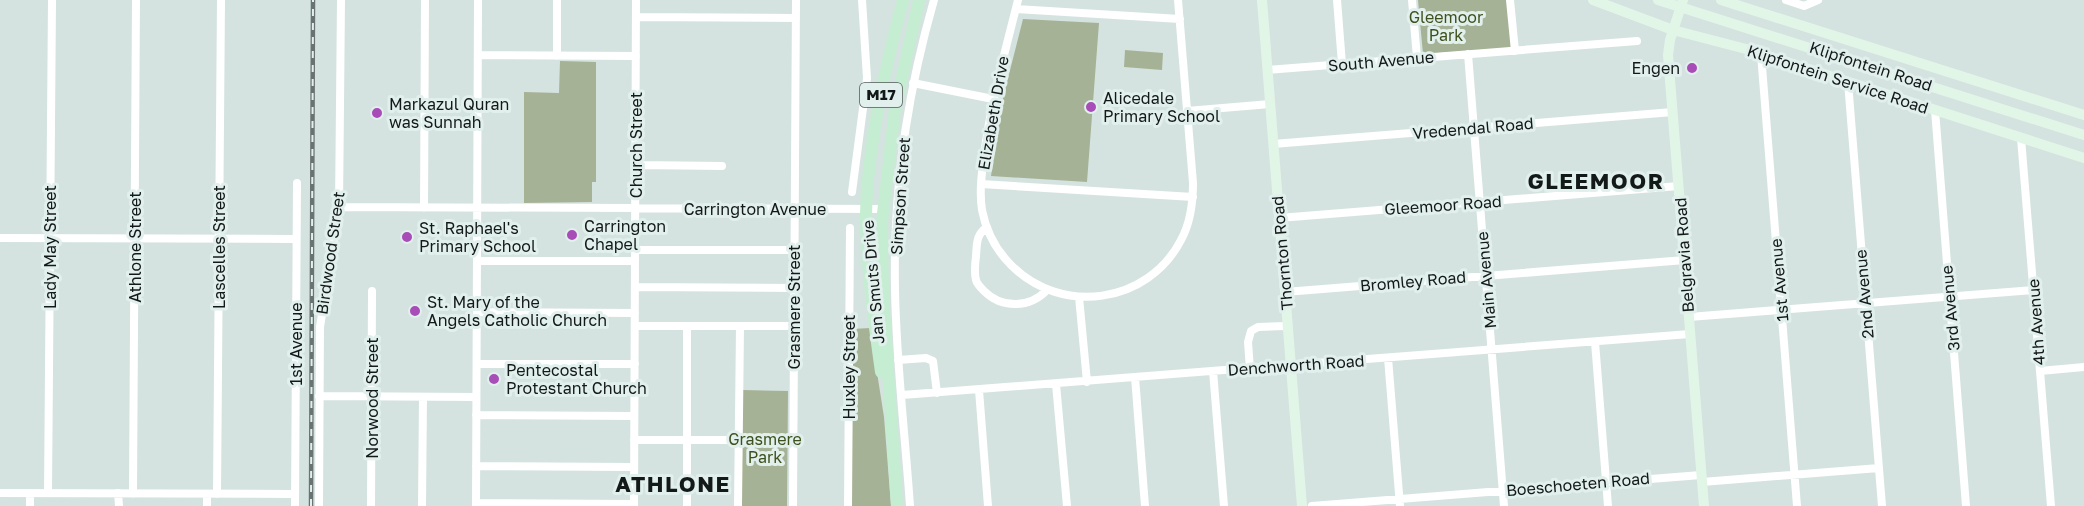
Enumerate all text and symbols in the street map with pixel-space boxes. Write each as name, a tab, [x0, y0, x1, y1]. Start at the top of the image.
park label: Gleemoor Park	[1409, 7, 1483, 45]
street label: Klipfontein Road	[1807, 37, 1935, 95]
street label: Klipfontein Service Road	[1745, 40, 1931, 118]
street label: South Avenue	[1327, 46, 1435, 76]
street label: Elizabeth Drive	[973, 54, 1013, 172]
place label: Engen	[1631, 58, 1680, 78]
marker: Engen	[1685, 61, 1699, 75]
road number: M17	[860, 83, 902, 107]
place label: Alicedale Primary School	[1103, 88, 1220, 126]
street label: Church Street	[626, 92, 646, 198]
place label: Markazul Quran was Sunnah	[389, 94, 509, 132]
marker: Alicedale Primary School	[1084, 100, 1098, 114]
marker: Markazul Quran was Sunnah	[370, 106, 384, 120]
street label: Vredendal Road	[1412, 113, 1534, 143]
street label: Simpson Street	[886, 137, 914, 255]
district label: GLEEMOOR	[1528, 167, 1664, 194]
street label: Lady May Street	[40, 185, 60, 309]
street label: Lascelles Street	[209, 185, 229, 309]
street label: Birdwood Street	[311, 190, 349, 316]
street label: Athlone Street	[125, 191, 145, 303]
street label: Gleemoor Road	[1384, 191, 1502, 219]
street label: Thornton Road	[1267, 195, 1297, 311]
street label: Belgravia Road	[1670, 197, 1698, 313]
street label: Carrington Avenue	[684, 199, 826, 219]
place label: Carrington Chapel	[584, 216, 666, 254]
place label: St. Raphael's Primary School	[419, 218, 536, 256]
street label: Jan Smuts Drive	[858, 219, 888, 345]
marker: Carrington Chapel	[565, 228, 579, 242]
marker: St. Raphael's Primary School	[400, 230, 414, 244]
street label: Main Avenue	[1472, 231, 1500, 329]
street label: 1st Avenue	[1765, 238, 1793, 322]
street label: Grasmere Street	[784, 244, 804, 370]
street label: 2nd Avenue	[1850, 249, 1878, 339]
street label: 3rd Avenue	[1936, 264, 1964, 352]
street label: Bromley Road	[1359, 266, 1467, 296]
street label: 4th Avenue	[2023, 278, 2049, 366]
place label: St. Mary of the Angels Catholic Church	[427, 292, 607, 330]
street label: 1st Avenue	[286, 302, 306, 386]
marker: St. Mary of the Angels Catholic Church	[408, 304, 422, 318]
street label: Huxley Street	[839, 315, 859, 419]
street label: Norwood Street	[362, 337, 382, 459]
street label: Denchworth Road	[1227, 350, 1365, 380]
place label: Pentecostal Protestant Church	[506, 360, 647, 398]
marker: Pentecostal Protestant Church	[487, 372, 501, 386]
park label: Grasmere Park	[728, 429, 802, 467]
street label: Boeschoeten Road	[1505, 468, 1651, 500]
district label: ATHLONE	[615, 470, 731, 497]

